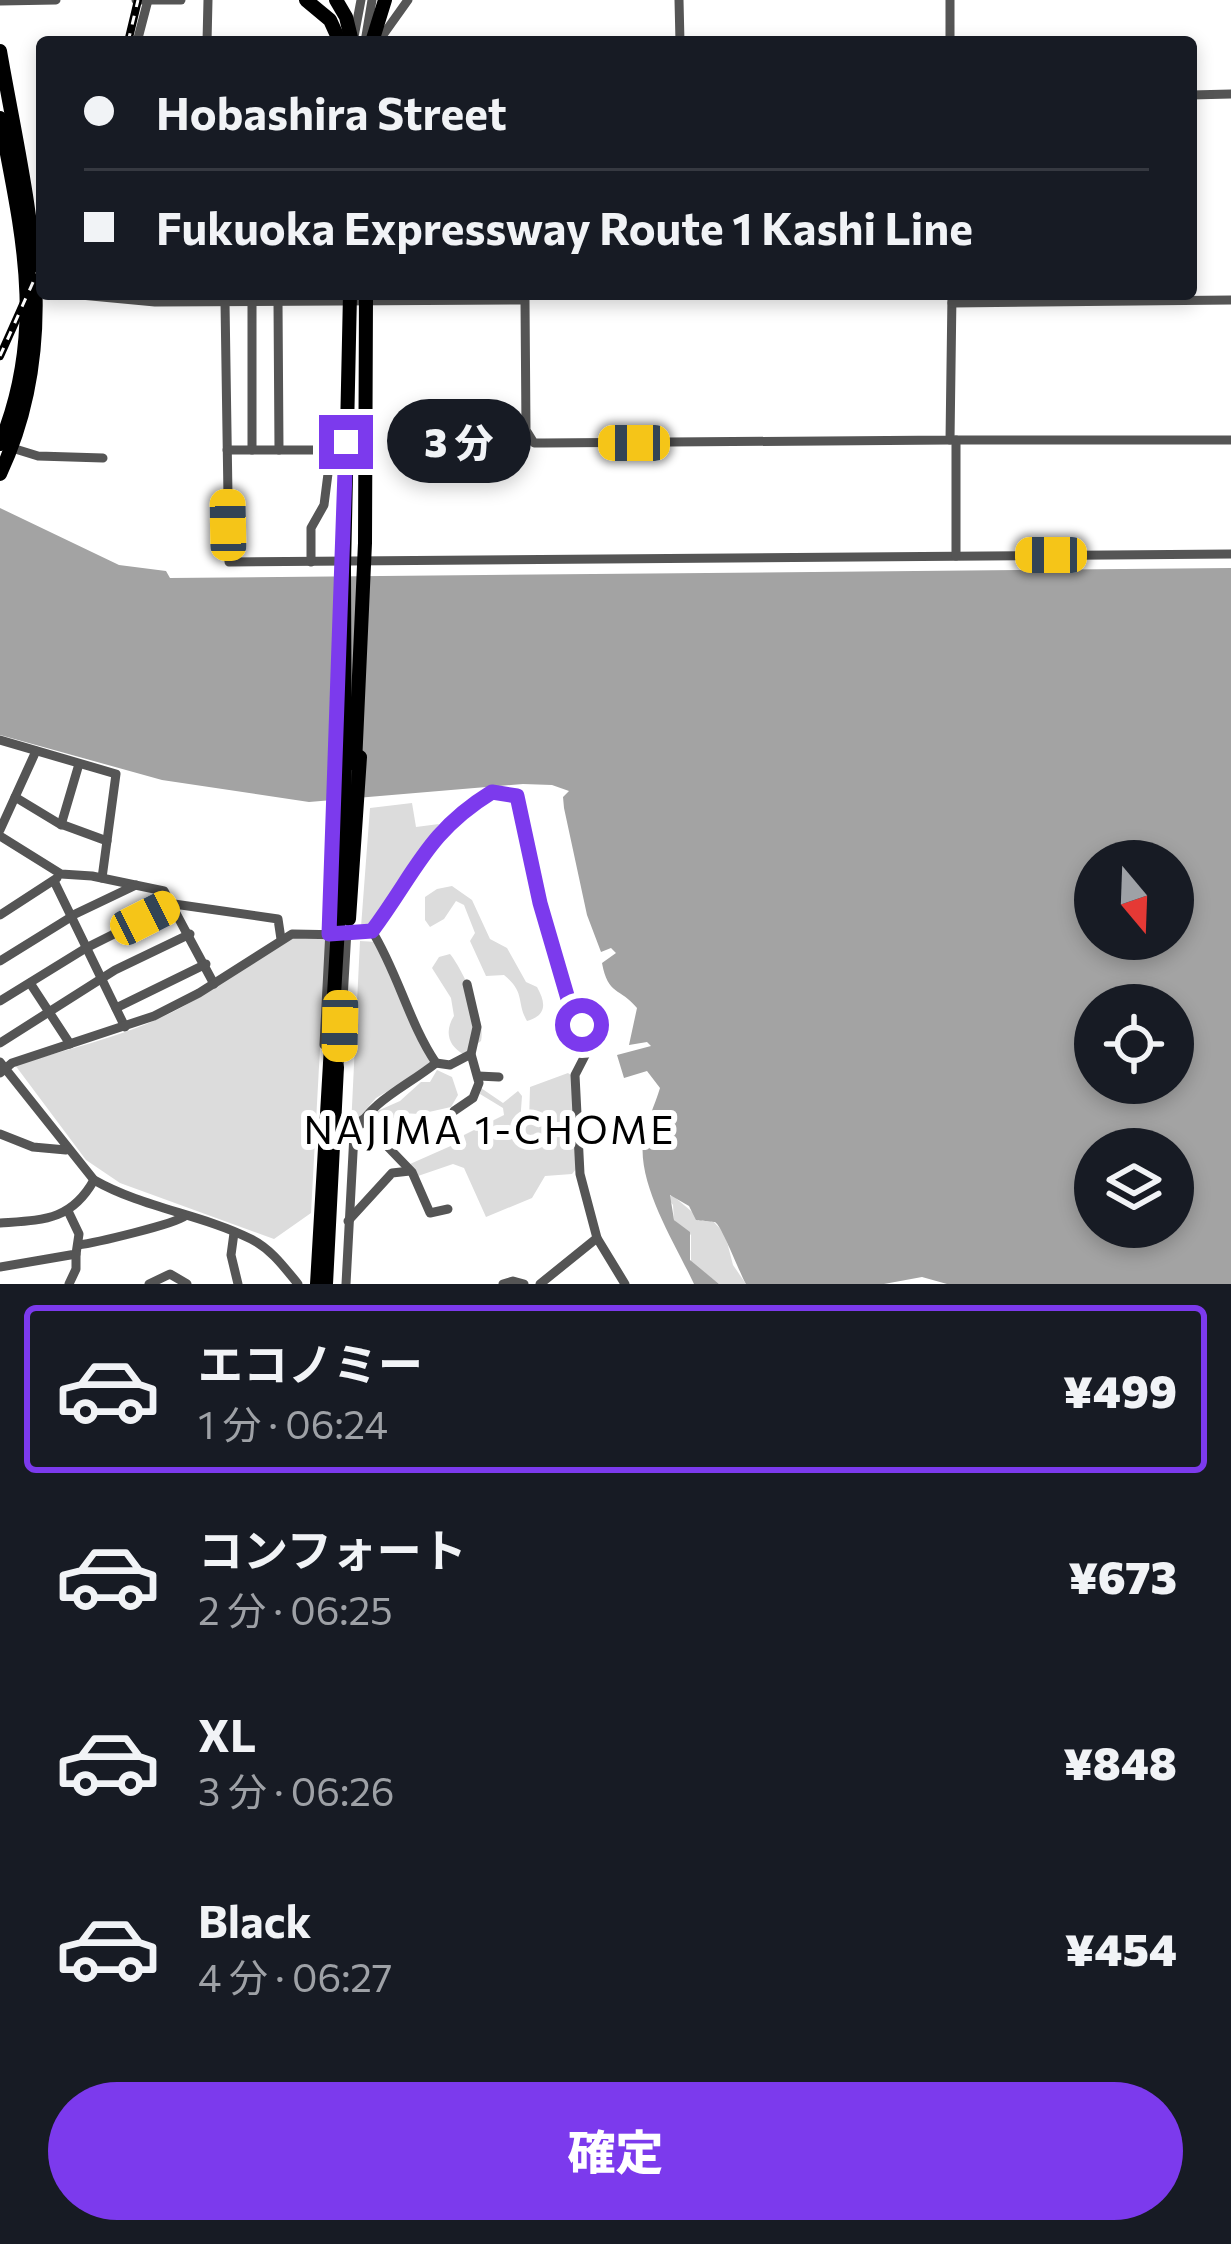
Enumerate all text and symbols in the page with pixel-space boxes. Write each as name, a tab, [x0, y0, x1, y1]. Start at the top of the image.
text: Hobashira Street	[156, 84, 507, 139]
text: Fukuoka Expressway Route 1 Kashi Line	[156, 199, 973, 254]
callout: 3 分	[388, 400, 532, 484]
route end	[319, 415, 373, 469]
text: 3 分	[424, 417, 494, 465]
car	[598, 425, 670, 461]
car	[209, 489, 247, 561]
car	[1015, 537, 1087, 573]
north arrow	[1074, 840, 1194, 960]
map controls	[1074, 840, 1194, 1248]
car	[105, 886, 185, 950]
button: locate	[1074, 984, 1194, 1104]
car	[321, 990, 359, 1062]
route start	[555, 998, 609, 1052]
district label: NAJIMA 1-CHOME	[303, 1104, 677, 1152]
button: layers	[1074, 1128, 1194, 1248]
icon: car	[54, 1335, 162, 1443]
text: エコノミー	[198, 1335, 423, 1390]
text: ¥499	[1063, 1362, 1177, 1417]
text: 1 分 · 06:24	[198, 1399, 388, 1447]
icon: car	[54, 1521, 162, 1629]
text: コンフォート	[198, 1521, 467, 1576]
text: ¥673	[1068, 1548, 1177, 1603]
text: 2 分 · 06:25	[198, 1585, 393, 1633]
text: XL	[198, 1706, 256, 1761]
icon: car	[54, 1707, 162, 1815]
text: ¥848	[1063, 1734, 1177, 1789]
text: 3 分 · 06:26	[198, 1766, 394, 1814]
text: Black	[198, 1892, 311, 1947]
icon: car	[54, 1893, 162, 2001]
text: ¥454	[1065, 1920, 1177, 1975]
text: 4 分 · 06:27	[198, 1952, 392, 2000]
button: 確定	[48, 2082, 1183, 2220]

